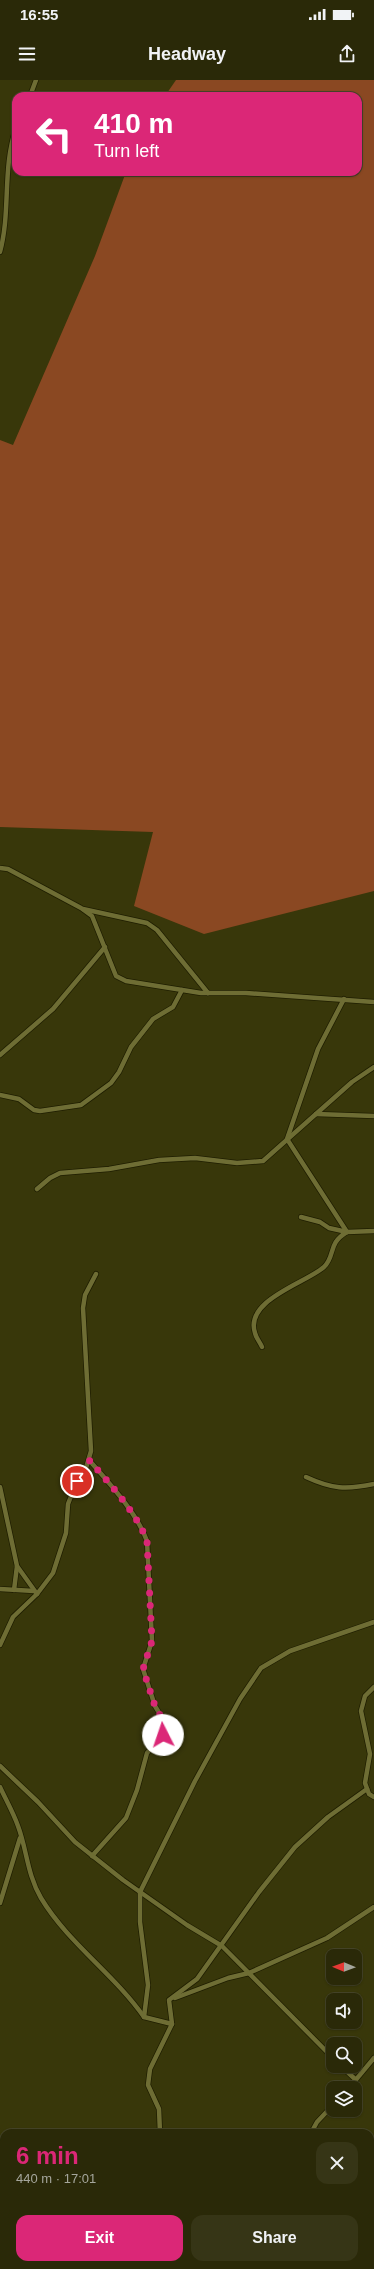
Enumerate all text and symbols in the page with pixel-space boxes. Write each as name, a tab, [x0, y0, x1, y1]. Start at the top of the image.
text: 16:55	[20, 6, 58, 23]
icon: menu	[16, 43, 38, 65]
icon: share	[336, 43, 358, 65]
text: Headway	[148, 44, 226, 64]
icon: left	[28, 108, 80, 160]
text: 410 m	[94, 108, 173, 139]
text: Turn left	[94, 141, 159, 161]
pin	[60, 1464, 94, 1498]
icon: arrive	[66, 1470, 88, 1492]
position arrow	[142, 1714, 184, 1756]
north arrow	[326, 1949, 362, 1985]
map controls	[326, 1949, 362, 2117]
button: sound	[326, 1993, 362, 2029]
button: search	[326, 2037, 362, 2073]
button: layers	[326, 2081, 362, 2117]
text: 6 min	[16, 2142, 79, 2169]
button: close	[316, 2142, 358, 2184]
text: 440 m · 17:01	[16, 2171, 96, 2186]
button: Exit	[16, 2215, 183, 2261]
button: Share	[191, 2215, 358, 2261]

